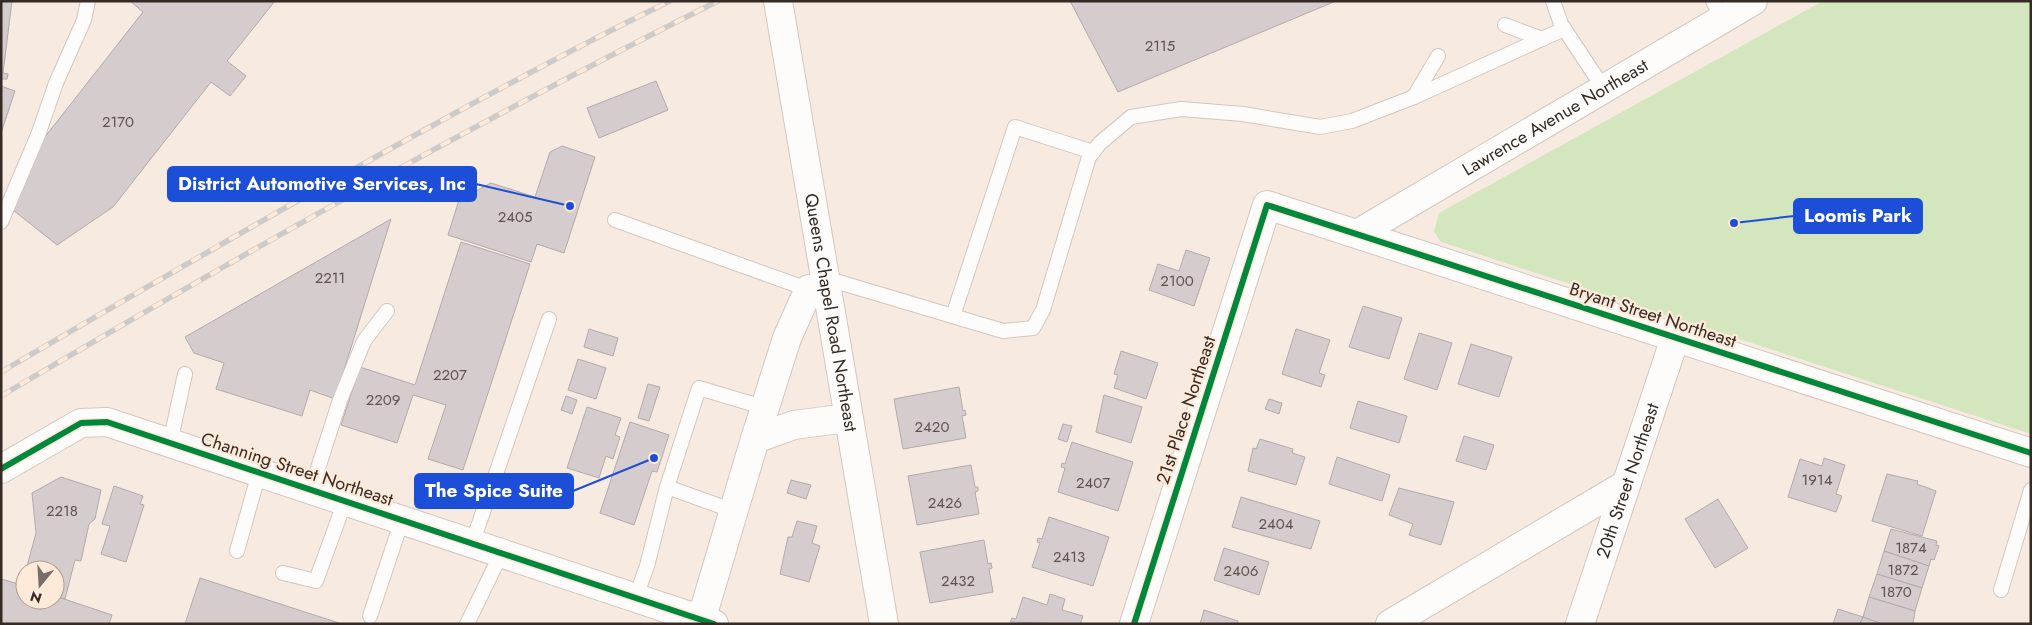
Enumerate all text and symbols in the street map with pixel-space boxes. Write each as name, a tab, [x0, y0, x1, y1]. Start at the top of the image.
house number: 2115	[1145, 35, 1175, 57]
street label: Lawrence Avenue Northeast	[1457, 52, 1654, 182]
house number: 2170	[102, 111, 134, 133]
callout: District Automotive Services, Inc	[168, 167, 476, 201]
text: District Automotive Services, Inc	[178, 170, 466, 197]
street label: Queens Chapel Road Northeast	[798, 191, 864, 434]
callout: Loomis Park	[1794, 199, 1922, 233]
text: Loomis Park	[1804, 202, 1912, 229]
house number: 2405	[498, 206, 532, 228]
house number: 2211	[315, 267, 345, 289]
house number: 2100	[1160, 270, 1194, 292]
street label: Bryant Street Northeast	[1566, 276, 1740, 354]
street label: 21st Place Northeast	[1150, 332, 1222, 487]
house number: 2207	[433, 364, 467, 386]
house number: 2209	[366, 389, 400, 411]
street label: 20th Street Northeast	[1590, 399, 1666, 562]
house number: 2420	[915, 416, 949, 438]
street label: Channing Street Northeast	[198, 426, 397, 513]
house number: 1914	[1802, 469, 1833, 491]
house number: 2407	[1076, 472, 1110, 494]
callout: The Spice Suite	[415, 474, 573, 508]
text: The Spice Suite	[425, 477, 563, 504]
house number: 2426	[928, 492, 962, 514]
house number: 2218	[46, 500, 78, 522]
house number: 2404	[1258, 513, 1294, 535]
house number: 1874	[1895, 537, 1927, 559]
house number: 2413	[1053, 546, 1085, 568]
house number: 1872	[1887, 559, 1919, 581]
north arrow	[15, 560, 65, 610]
house number: 2406	[1224, 560, 1258, 582]
house number: 2432	[941, 570, 975, 592]
house number: 1870	[1880, 581, 1912, 603]
text: N	[28, 586, 44, 609]

